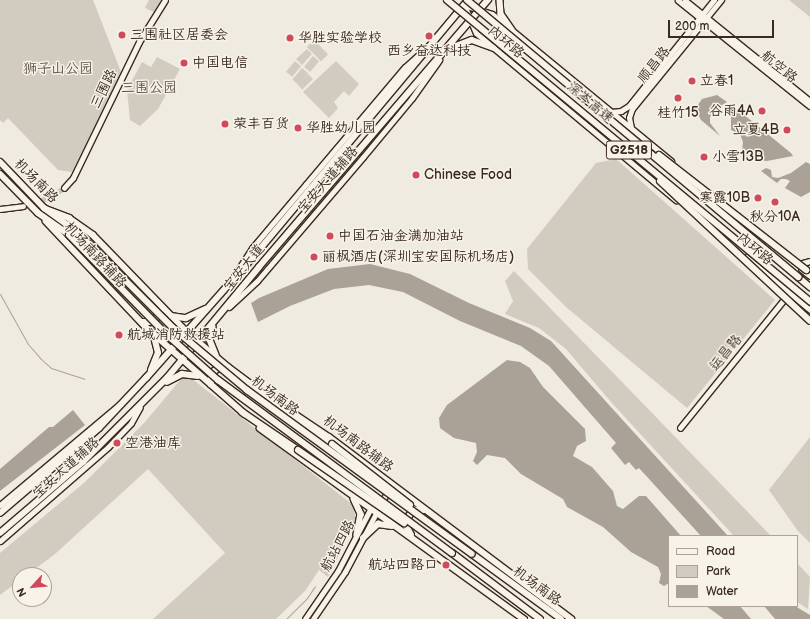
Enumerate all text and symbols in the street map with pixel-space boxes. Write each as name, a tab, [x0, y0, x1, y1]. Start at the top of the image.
scale bar	[670, 12, 776, 38]
text: 200 m	[675, 19, 709, 34]
street label: 内环路	[485, 22, 527, 62]
place label: 三围社区居委会	[130, 27, 228, 43]
marker: 三围社区居委会	[117, 30, 127, 40]
place label: 华胜实验学校	[298, 30, 382, 46]
marker: 西乡奋达科技	[424, 31, 434, 41]
marker: 华胜实验学校	[285, 33, 295, 43]
place label: 西乡奋达科技	[387, 43, 471, 59]
street label: 顺昌路	[634, 43, 674, 87]
street label: 航空路	[757, 47, 801, 87]
place label: 中国电信	[192, 55, 248, 71]
marker: 中国电信	[179, 58, 189, 68]
park label: 狮子山公园	[23, 61, 93, 77]
street label: 三围路	[87, 66, 121, 112]
place label: 立春1	[700, 73, 733, 89]
marker: 立春1	[687, 76, 697, 86]
street label: 深岑高速	[563, 79, 617, 127]
park label: 三围公园	[121, 80, 177, 96]
marker: 桂竹15	[673, 93, 683, 103]
place label: 谷雨4A	[709, 103, 754, 119]
place label: 桂竹15	[657, 105, 699, 121]
marker: 谷雨4A	[757, 106, 767, 116]
place label: 荣丰百货	[233, 116, 289, 132]
marker: 荣丰百货	[220, 119, 230, 129]
place label: 华胜幼儿园	[306, 120, 376, 136]
place label: 立夏4B	[733, 122, 779, 138]
marker: 华胜幼儿园	[293, 123, 303, 133]
marker: 立夏4B	[782, 125, 792, 135]
road number: G2518	[605, 139, 653, 161]
street label: 宝安大道辅路	[294, 143, 362, 217]
place label: 小雪13B	[712, 149, 764, 165]
marker: 小雪13B	[699, 152, 709, 162]
street label: 机场南路	[10, 155, 62, 207]
place label: Chinese Food	[424, 167, 512, 183]
marker: Chinese Food	[411, 170, 421, 180]
place label: 寒露10B	[699, 190, 750, 206]
marker: 寒露10B	[753, 193, 763, 203]
marker: 秋分10A	[770, 197, 780, 207]
place label: 秋分10A	[750, 209, 800, 225]
street label: 机场南路辅路	[60, 219, 130, 291]
place label: 中国石油金满加油站	[338, 228, 464, 244]
street label: 内环路	[734, 229, 776, 269]
marker: 中国石油金满加油站	[325, 231, 335, 241]
street label: 宝安大道	[220, 241, 268, 295]
place label: 丽枫酒店(深圳宝安国际机场店)	[322, 249, 514, 265]
marker: 丽枫酒店(深圳宝安国际机场店)	[309, 252, 319, 262]
place label: 航城消防救援站	[127, 327, 225, 343]
marker: 航城消防救援站	[114, 330, 124, 340]
street label: 运昌路	[706, 331, 746, 375]
street label: 机场南路	[248, 372, 302, 420]
street label: 机场南路辅路	[319, 412, 397, 476]
street label: 宝安大道辅路	[29, 434, 103, 502]
place label: 空港油库	[125, 435, 181, 451]
marker: 空港油库	[112, 438, 122, 448]
street label: 航站四路	[317, 517, 359, 575]
legend	[668, 535, 798, 607]
text: Road	[706, 544, 735, 559]
place label: 航站四路口	[368, 557, 438, 573]
marker: 航站四路口	[441, 560, 451, 570]
street label: 机场南路	[509, 563, 565, 609]
text: Park	[706, 564, 730, 579]
north arrow	[12, 567, 52, 607]
text: Water	[706, 584, 738, 599]
text: N	[14, 586, 29, 599]

